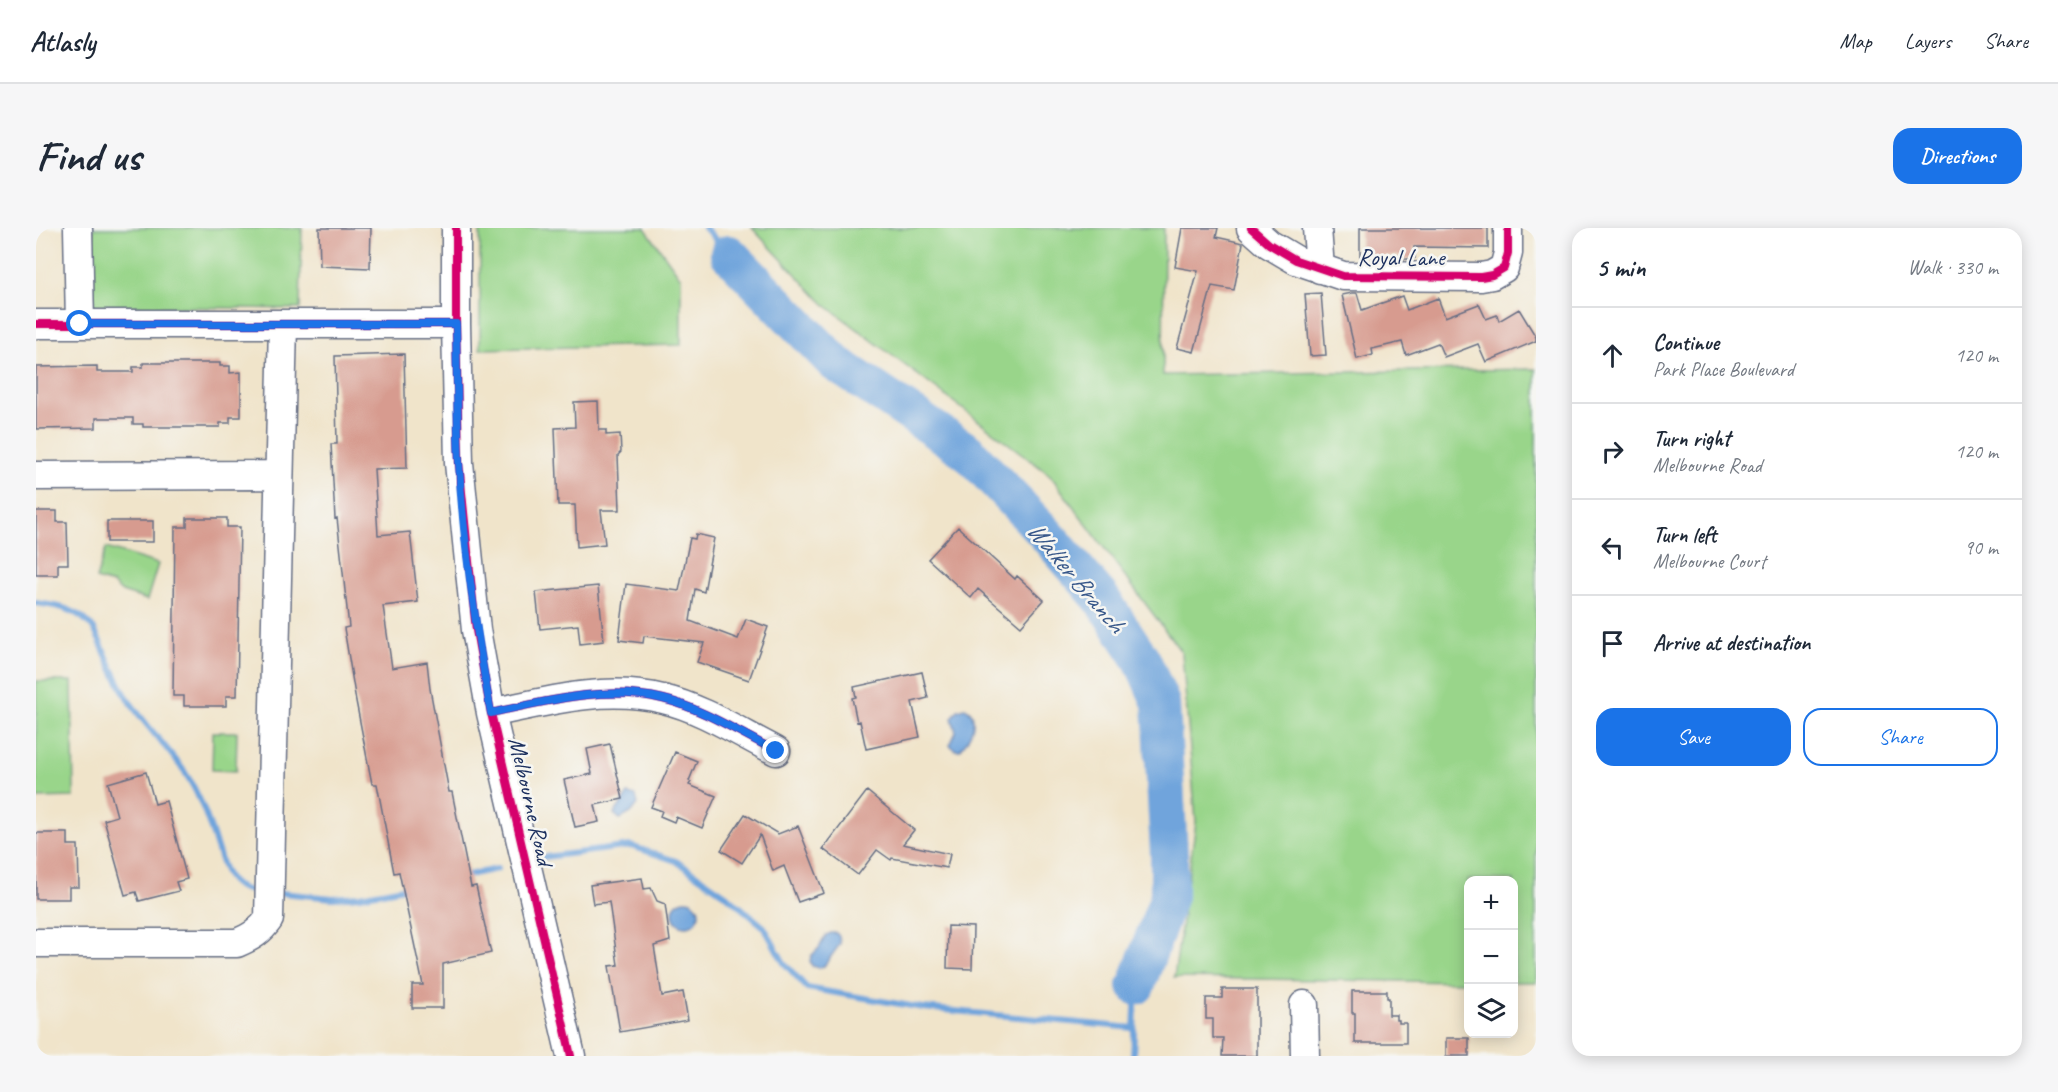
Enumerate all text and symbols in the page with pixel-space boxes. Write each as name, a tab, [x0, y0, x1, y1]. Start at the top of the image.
text: Atlasly	[30, 24, 95, 59]
text: Map	[1839, 28, 1872, 54]
text: Layers	[1905, 28, 1951, 54]
text: Share	[1984, 28, 2028, 54]
button: Directions	[1893, 128, 2022, 184]
text: Find us	[36, 130, 141, 183]
street label: Royal Lane	[1357, 242, 1447, 272]
text: 5 min	[1596, 251, 1645, 284]
text: Walk · 330 m	[1908, 255, 1998, 280]
route start	[66, 310, 92, 336]
text: Continue	[1653, 329, 1719, 357]
icon: ahead	[1596, 339, 1629, 372]
text: 120 m	[1955, 343, 1998, 368]
text: Park Place Boulevard	[1653, 357, 1794, 382]
text: Turn right	[1653, 425, 1730, 453]
icon: right	[1596, 435, 1629, 468]
text: 120 m	[1955, 439, 1998, 464]
text: Melbourne Road	[1653, 453, 1762, 478]
water label: Walker Branch	[1020, 515, 1133, 641]
text: Turn left	[1653, 521, 1717, 549]
icon: left	[1596, 531, 1629, 564]
text: 90 m	[1964, 535, 1998, 560]
text: Melbourne Court	[1653, 549, 1766, 574]
icon: arrive	[1596, 627, 1629, 660]
text: Arrive at destination	[1653, 629, 1810, 657]
button: Save	[1596, 708, 1791, 766]
button: Share	[1803, 708, 1998, 766]
street label: Melbourne Road	[502, 734, 561, 871]
route end	[762, 737, 788, 763]
map controls	[1464, 876, 1518, 1038]
button: +	[1464, 876, 1518, 930]
button: −	[1464, 930, 1518, 984]
button: layers	[1464, 984, 1518, 1038]

